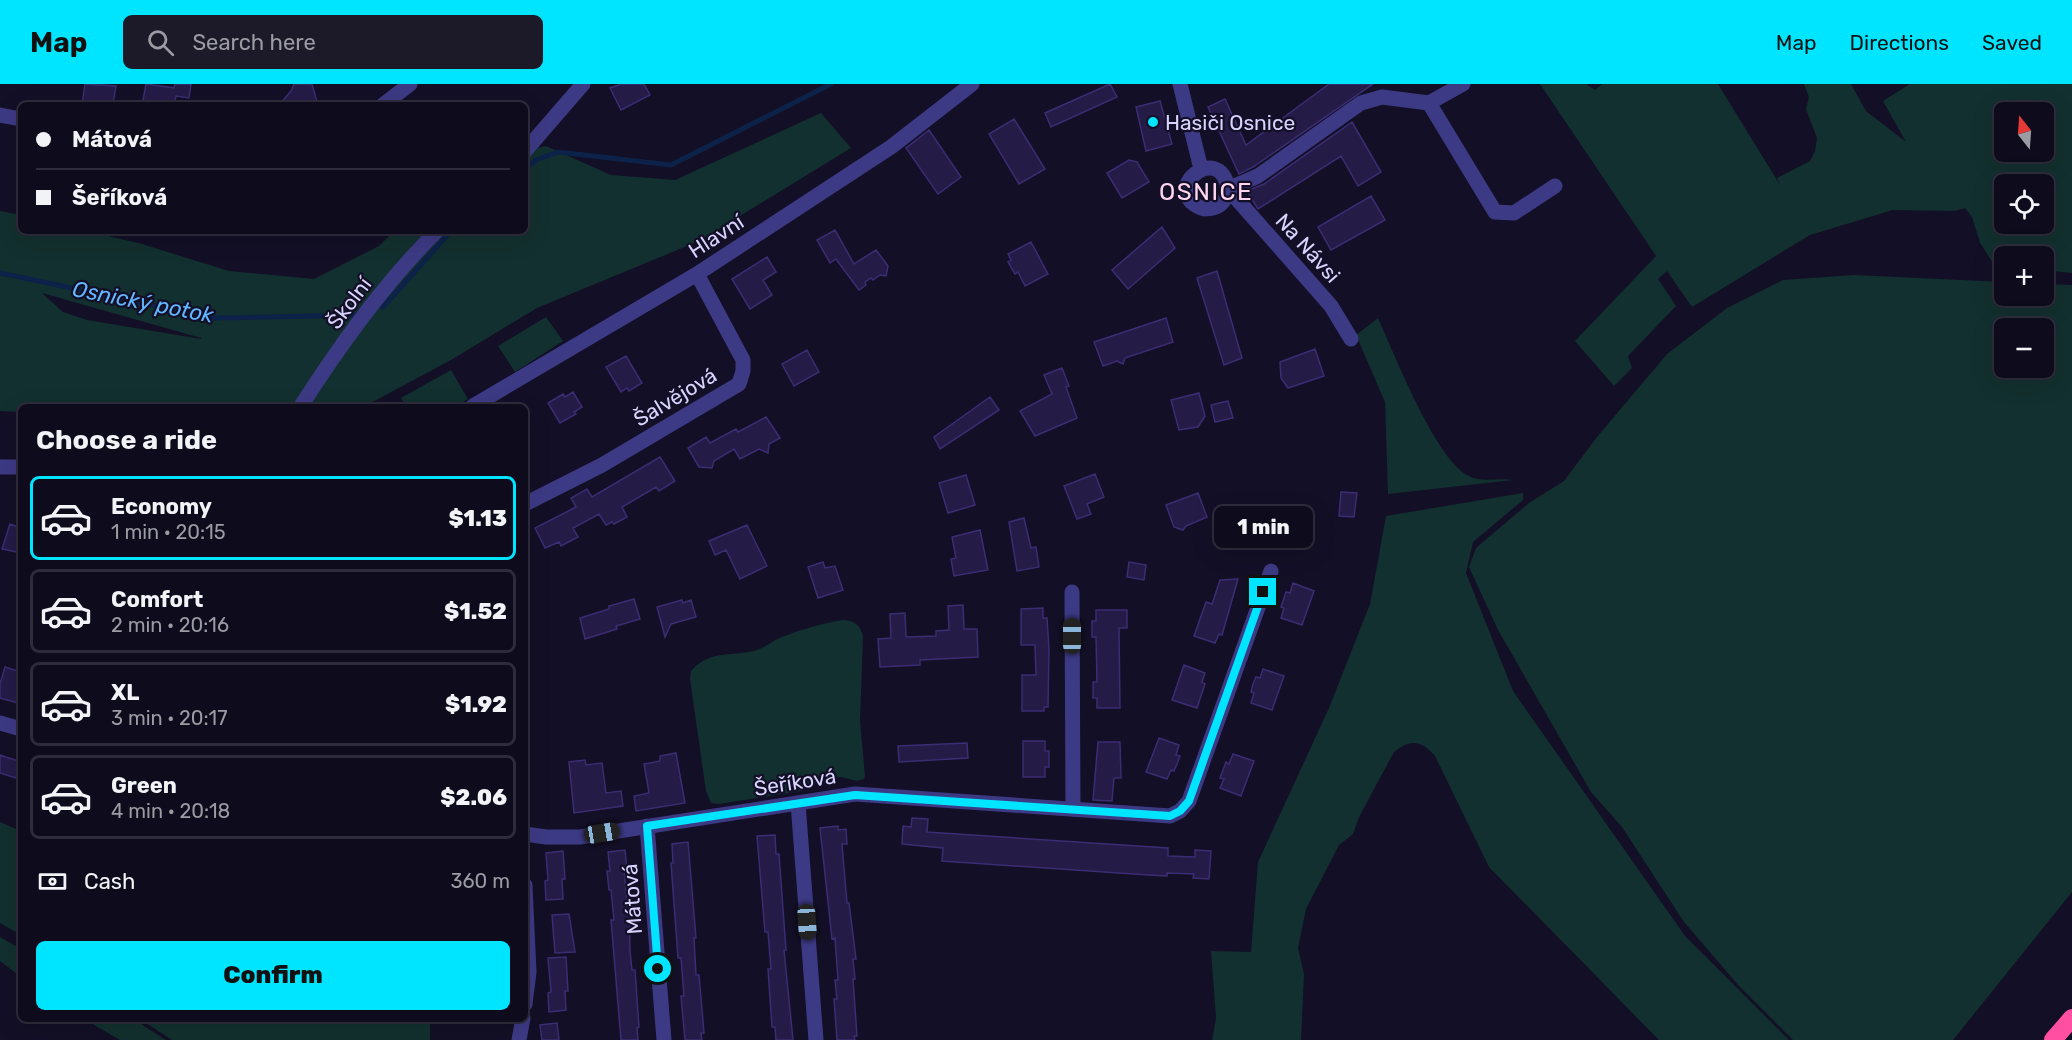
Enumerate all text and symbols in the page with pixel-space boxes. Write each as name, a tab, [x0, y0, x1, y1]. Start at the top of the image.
search box	[123, 15, 543, 69]
text: Map	[30, 26, 87, 59]
icon: search	[144, 26, 177, 59]
text: Search here	[192, 29, 316, 56]
text: Map	[1776, 30, 1817, 55]
text: Directions	[1850, 30, 1949, 55]
text: Saved	[1982, 30, 2042, 55]
north arrow	[1994, 102, 2054, 162]
map controls	[1994, 102, 2054, 378]
place label: Hasiči Osnice	[1165, 110, 1295, 135]
marker: Hasiči Osnice	[1146, 115, 1160, 129]
text: Mátová	[72, 126, 152, 153]
button: locate	[1994, 174, 2054, 234]
district label: OSNICE	[1159, 178, 1253, 206]
text: Šeříková	[72, 184, 167, 211]
street label: Hlavní	[684, 208, 749, 263]
street label: Na Návsi	[1270, 208, 1346, 288]
button: +	[1994, 246, 2054, 306]
street label: Školní	[321, 271, 377, 334]
water label: Osnický potok	[70, 275, 217, 329]
button: −	[1994, 318, 2054, 378]
street label: Šalvějová	[629, 362, 721, 432]
text: Choose a ride	[36, 424, 217, 456]
icon: car	[39, 491, 93, 545]
text: Economy	[111, 493, 212, 520]
text: $1.13	[448, 505, 507, 532]
callout: 1 min	[1214, 505, 1312, 547]
text: 1 min	[1237, 515, 1290, 539]
text: 1 min · 20:15	[111, 520, 226, 544]
route end	[1249, 578, 1276, 605]
icon: car	[39, 584, 93, 638]
text: Comfort	[111, 586, 203, 613]
text: $1.52	[444, 598, 507, 625]
text: 2 min · 20:16	[111, 613, 229, 637]
car	[1063, 618, 1081, 654]
icon: car	[39, 677, 93, 731]
text: XL	[111, 679, 139, 706]
text: $1.92	[445, 691, 507, 718]
text: 3 min · 20:17	[111, 706, 227, 730]
street label: Šeříková	[752, 763, 838, 801]
icon: car	[39, 770, 93, 824]
text: Green	[111, 772, 177, 799]
text: $2.06	[440, 784, 507, 811]
text: 4 min · 20:18	[111, 799, 230, 823]
car	[583, 821, 621, 845]
street label: Mátová	[617, 863, 647, 935]
icon: cash	[36, 865, 69, 898]
text: Cash	[84, 868, 135, 895]
text: 360 m	[451, 869, 510, 893]
car	[797, 903, 817, 941]
button: Confirm	[36, 941, 510, 1010]
route start	[644, 955, 671, 982]

